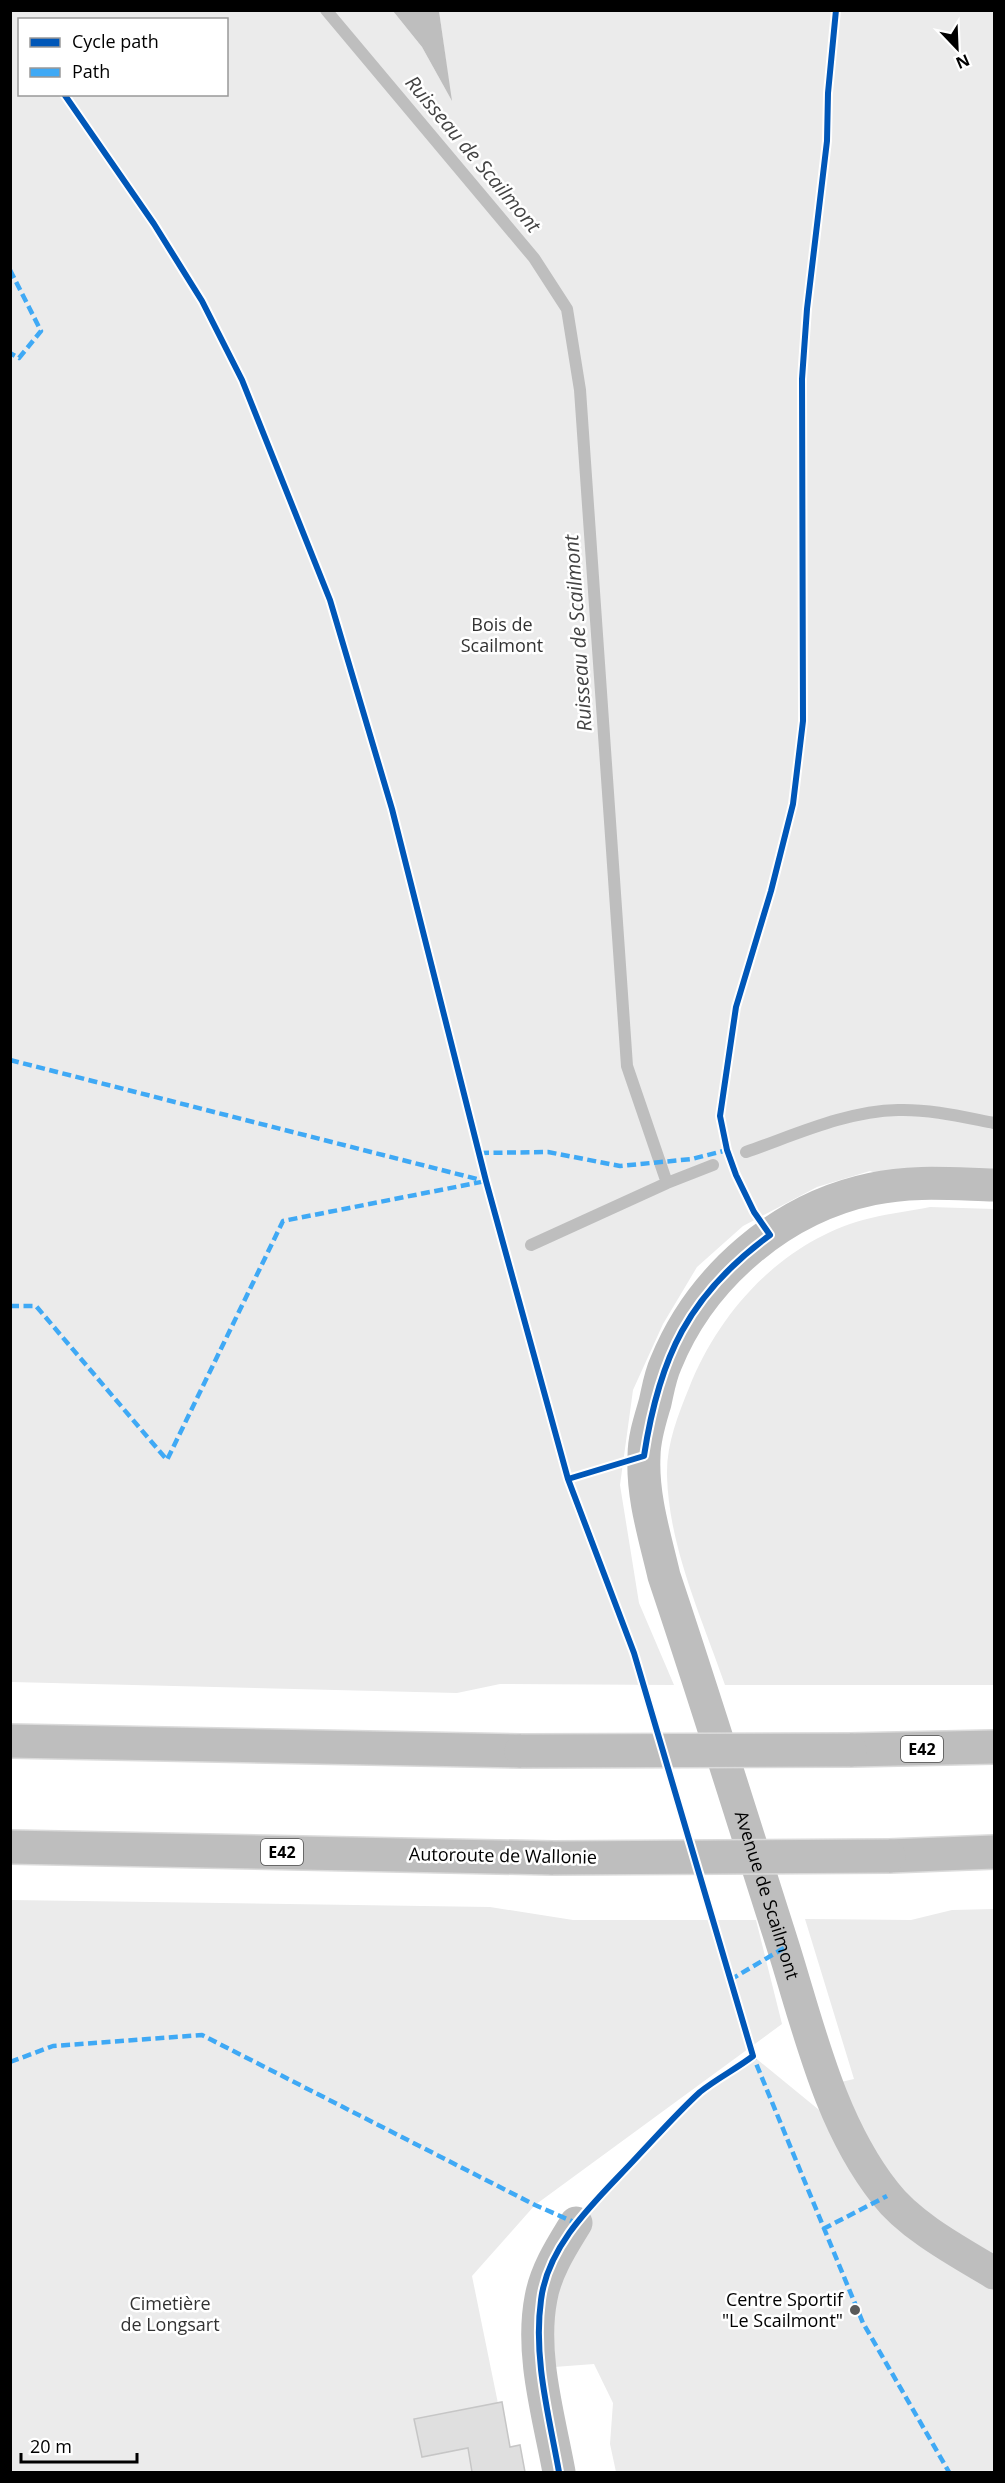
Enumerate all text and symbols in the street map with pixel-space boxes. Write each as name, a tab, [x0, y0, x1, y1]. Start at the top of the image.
legend	[18, 18, 228, 96]
north arrow	[927, 18, 987, 78]
text: Cycle path	[72, 29, 159, 53]
text: N	[953, 49, 973, 74]
text: Path	[72, 59, 110, 83]
water label: Ruisseau de Scailmont	[400, 69, 548, 239]
water label: Ruisseau de Scailmont	[557, 532, 598, 732]
park label: Bois de Scailmont	[461, 612, 543, 657]
road number: E42	[901, 1736, 943, 1762]
street label: Avenue de Scailmont	[730, 1808, 805, 1982]
road number: E42	[261, 1839, 303, 1865]
street label: Autoroute de Wallonie	[409, 1841, 597, 1869]
place label: Centre Sportif "Le Scailmont"	[722, 2287, 844, 2332]
park label: Cimetière de Longsart	[120, 2291, 220, 2336]
marker: Centre Sportif "Le Scailmont"	[848, 2303, 862, 2317]
scale bar	[21, 2426, 136, 2464]
text: 20 m	[30, 2434, 72, 2458]

